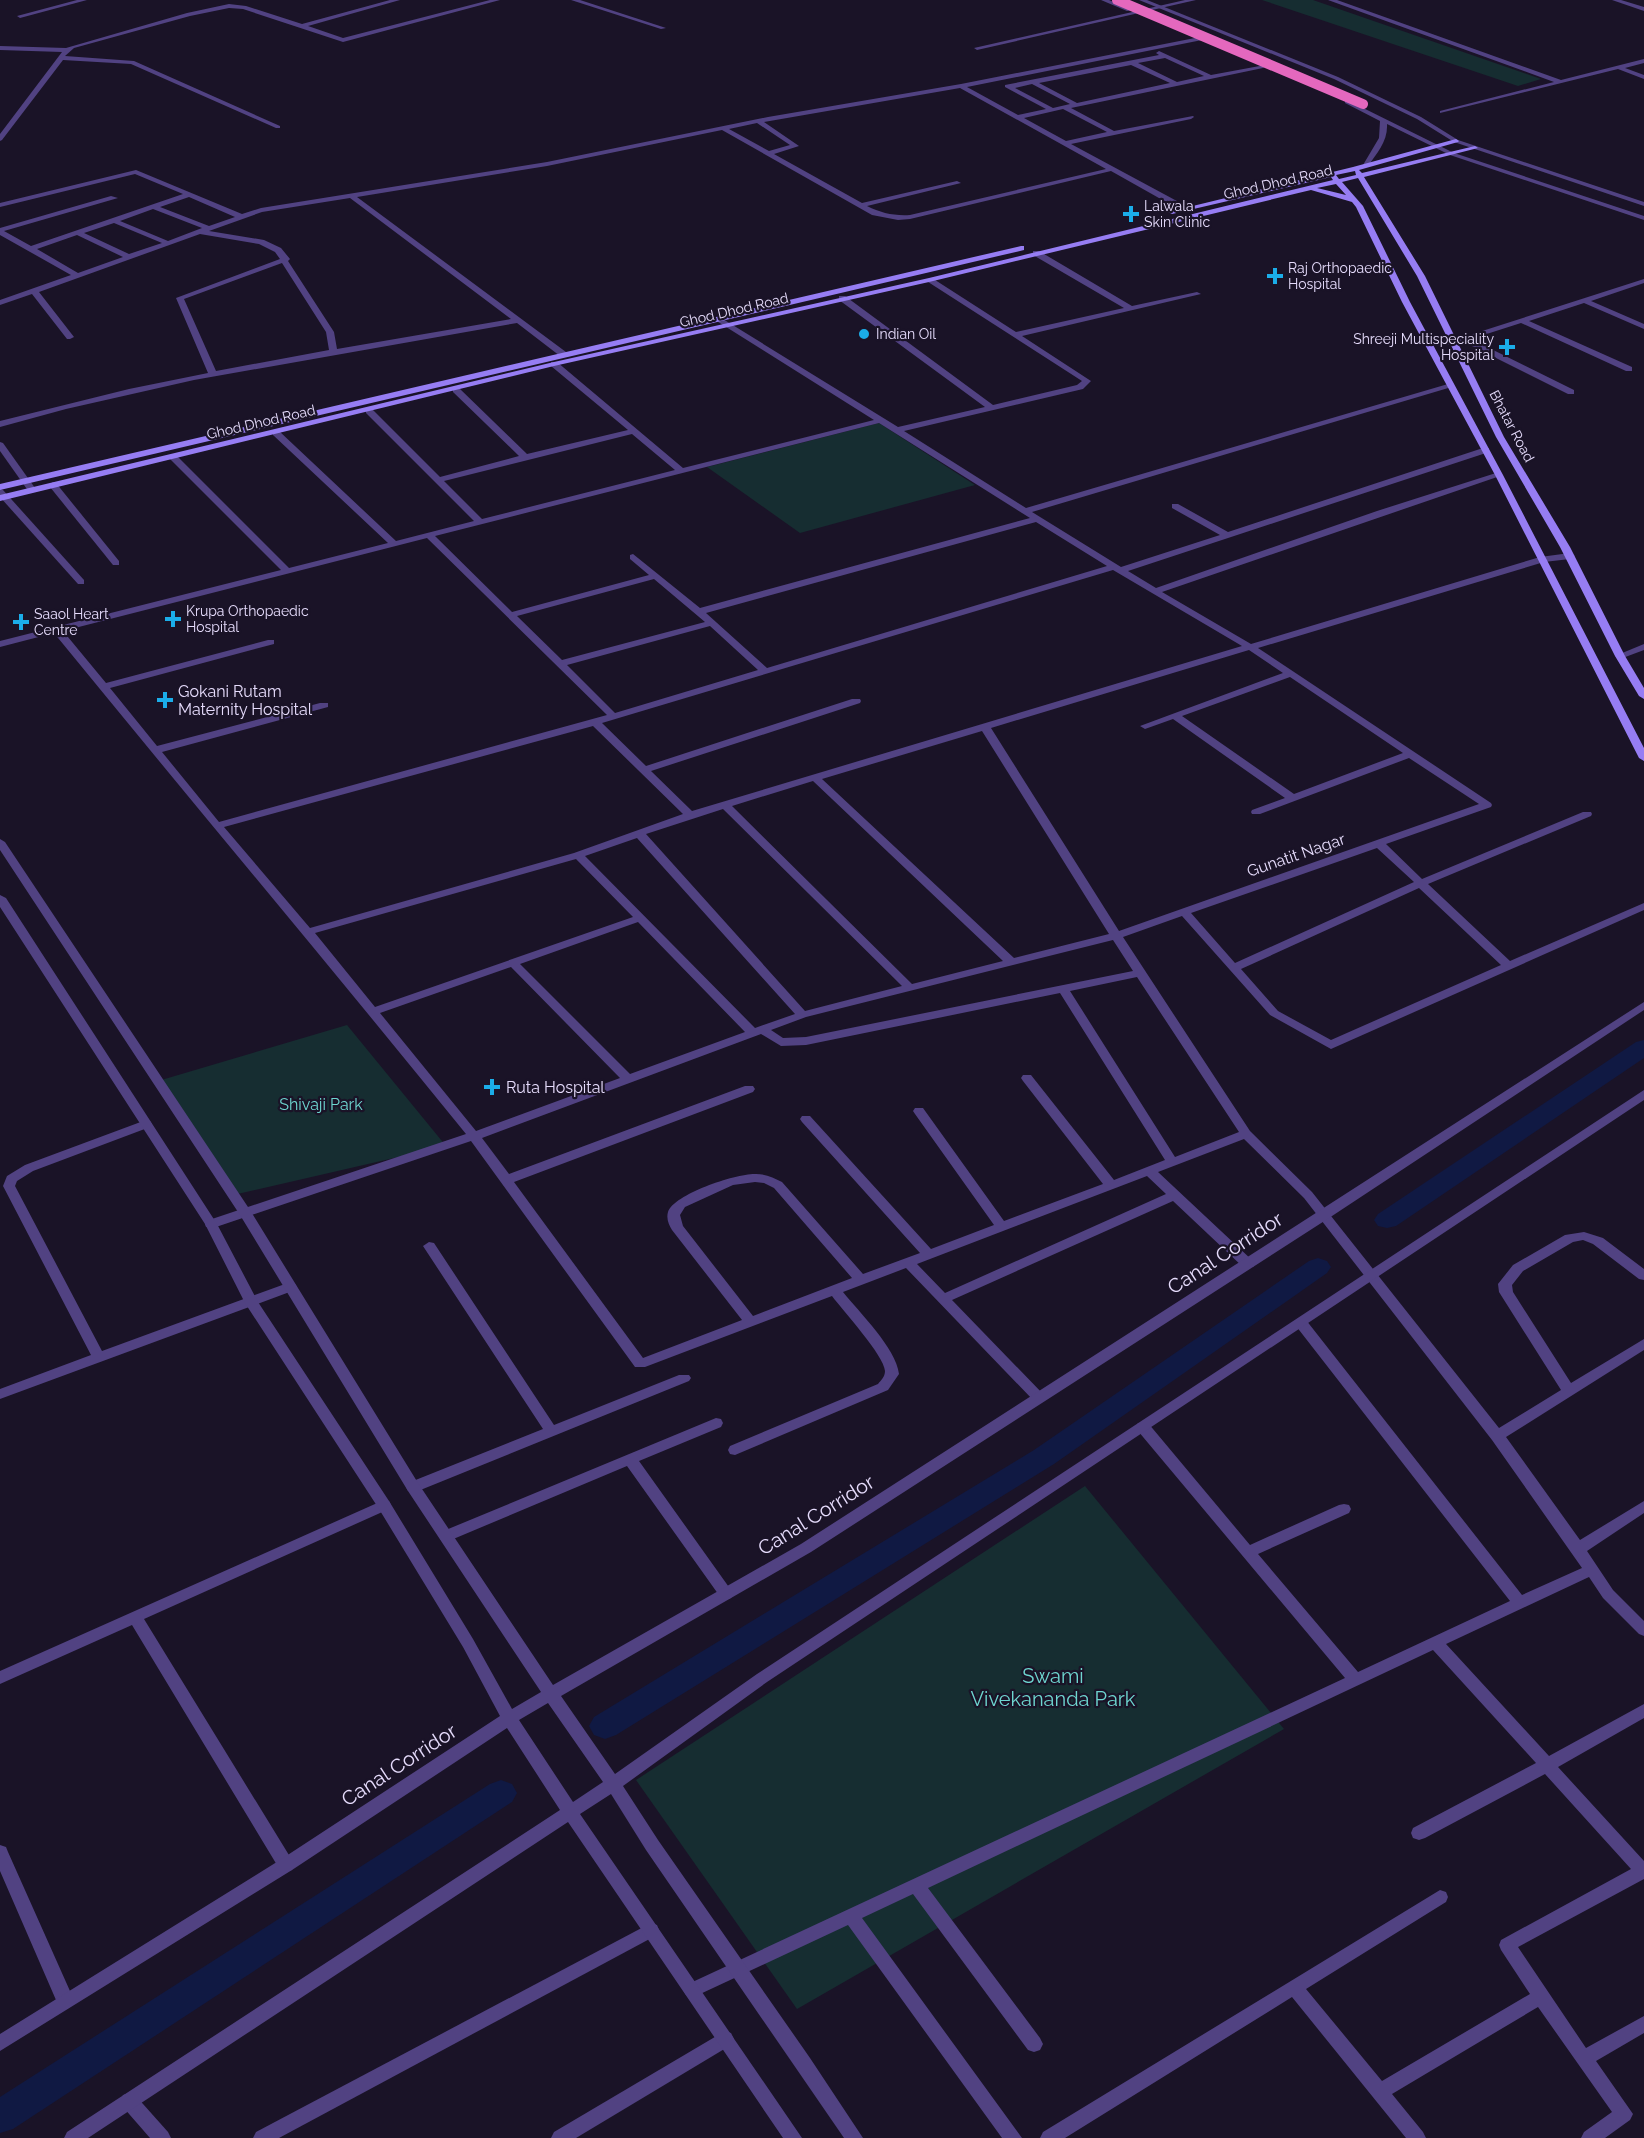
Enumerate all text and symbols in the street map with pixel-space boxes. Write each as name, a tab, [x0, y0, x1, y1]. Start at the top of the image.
street label: Ghod Dhod Road	[1222, 162, 1334, 202]
place label: Lalwala Skin Clinic	[1144, 198, 1210, 230]
marker: Lalwala Skin Clinic	[1122, 205, 1140, 223]
place label: Raj Orthopaedic Hospital	[1288, 260, 1392, 292]
marker: Raj Orthopaedic Hospital	[1266, 267, 1284, 285]
street label: Ghod Dhod Road	[678, 290, 790, 330]
place label: Indian Oil	[876, 326, 936, 342]
marker: Indian Oil	[857, 327, 871, 341]
place label: Shreeji Multispeciality Hospital	[1353, 331, 1494, 363]
marker: Shreeji Multispeciality Hospital	[1498, 338, 1516, 356]
street label: Bhatar Road	[1486, 387, 1538, 465]
street label: Ghod Dhod Road	[205, 402, 317, 442]
place label: Krupa Orthopaedic Hospital	[186, 603, 309, 635]
place label: Saaol Heart Centre	[34, 606, 109, 638]
marker: Krupa Orthopaedic Hospital	[164, 610, 182, 628]
marker: Saaol Heart Centre	[12, 613, 30, 631]
place label: Gokani Rutam Maternity Hospital	[178, 682, 313, 719]
marker: Gokani Rutam Maternity Hospital	[156, 691, 174, 709]
street label: Gunatit Nagar	[1244, 829, 1348, 881]
marker: Ruta Hospital	[483, 1078, 501, 1096]
place label: Ruta Hospital	[506, 1078, 605, 1097]
park label: Shivaji Park	[279, 1095, 363, 1114]
street label: Canal Corridor	[1163, 1207, 1287, 1299]
street label: Canal Corridor	[753, 1470, 879, 1560]
park label: Swami Vivekananda Park	[971, 1664, 1136, 1711]
street label: Canal Corridor	[337, 1719, 461, 1811]

